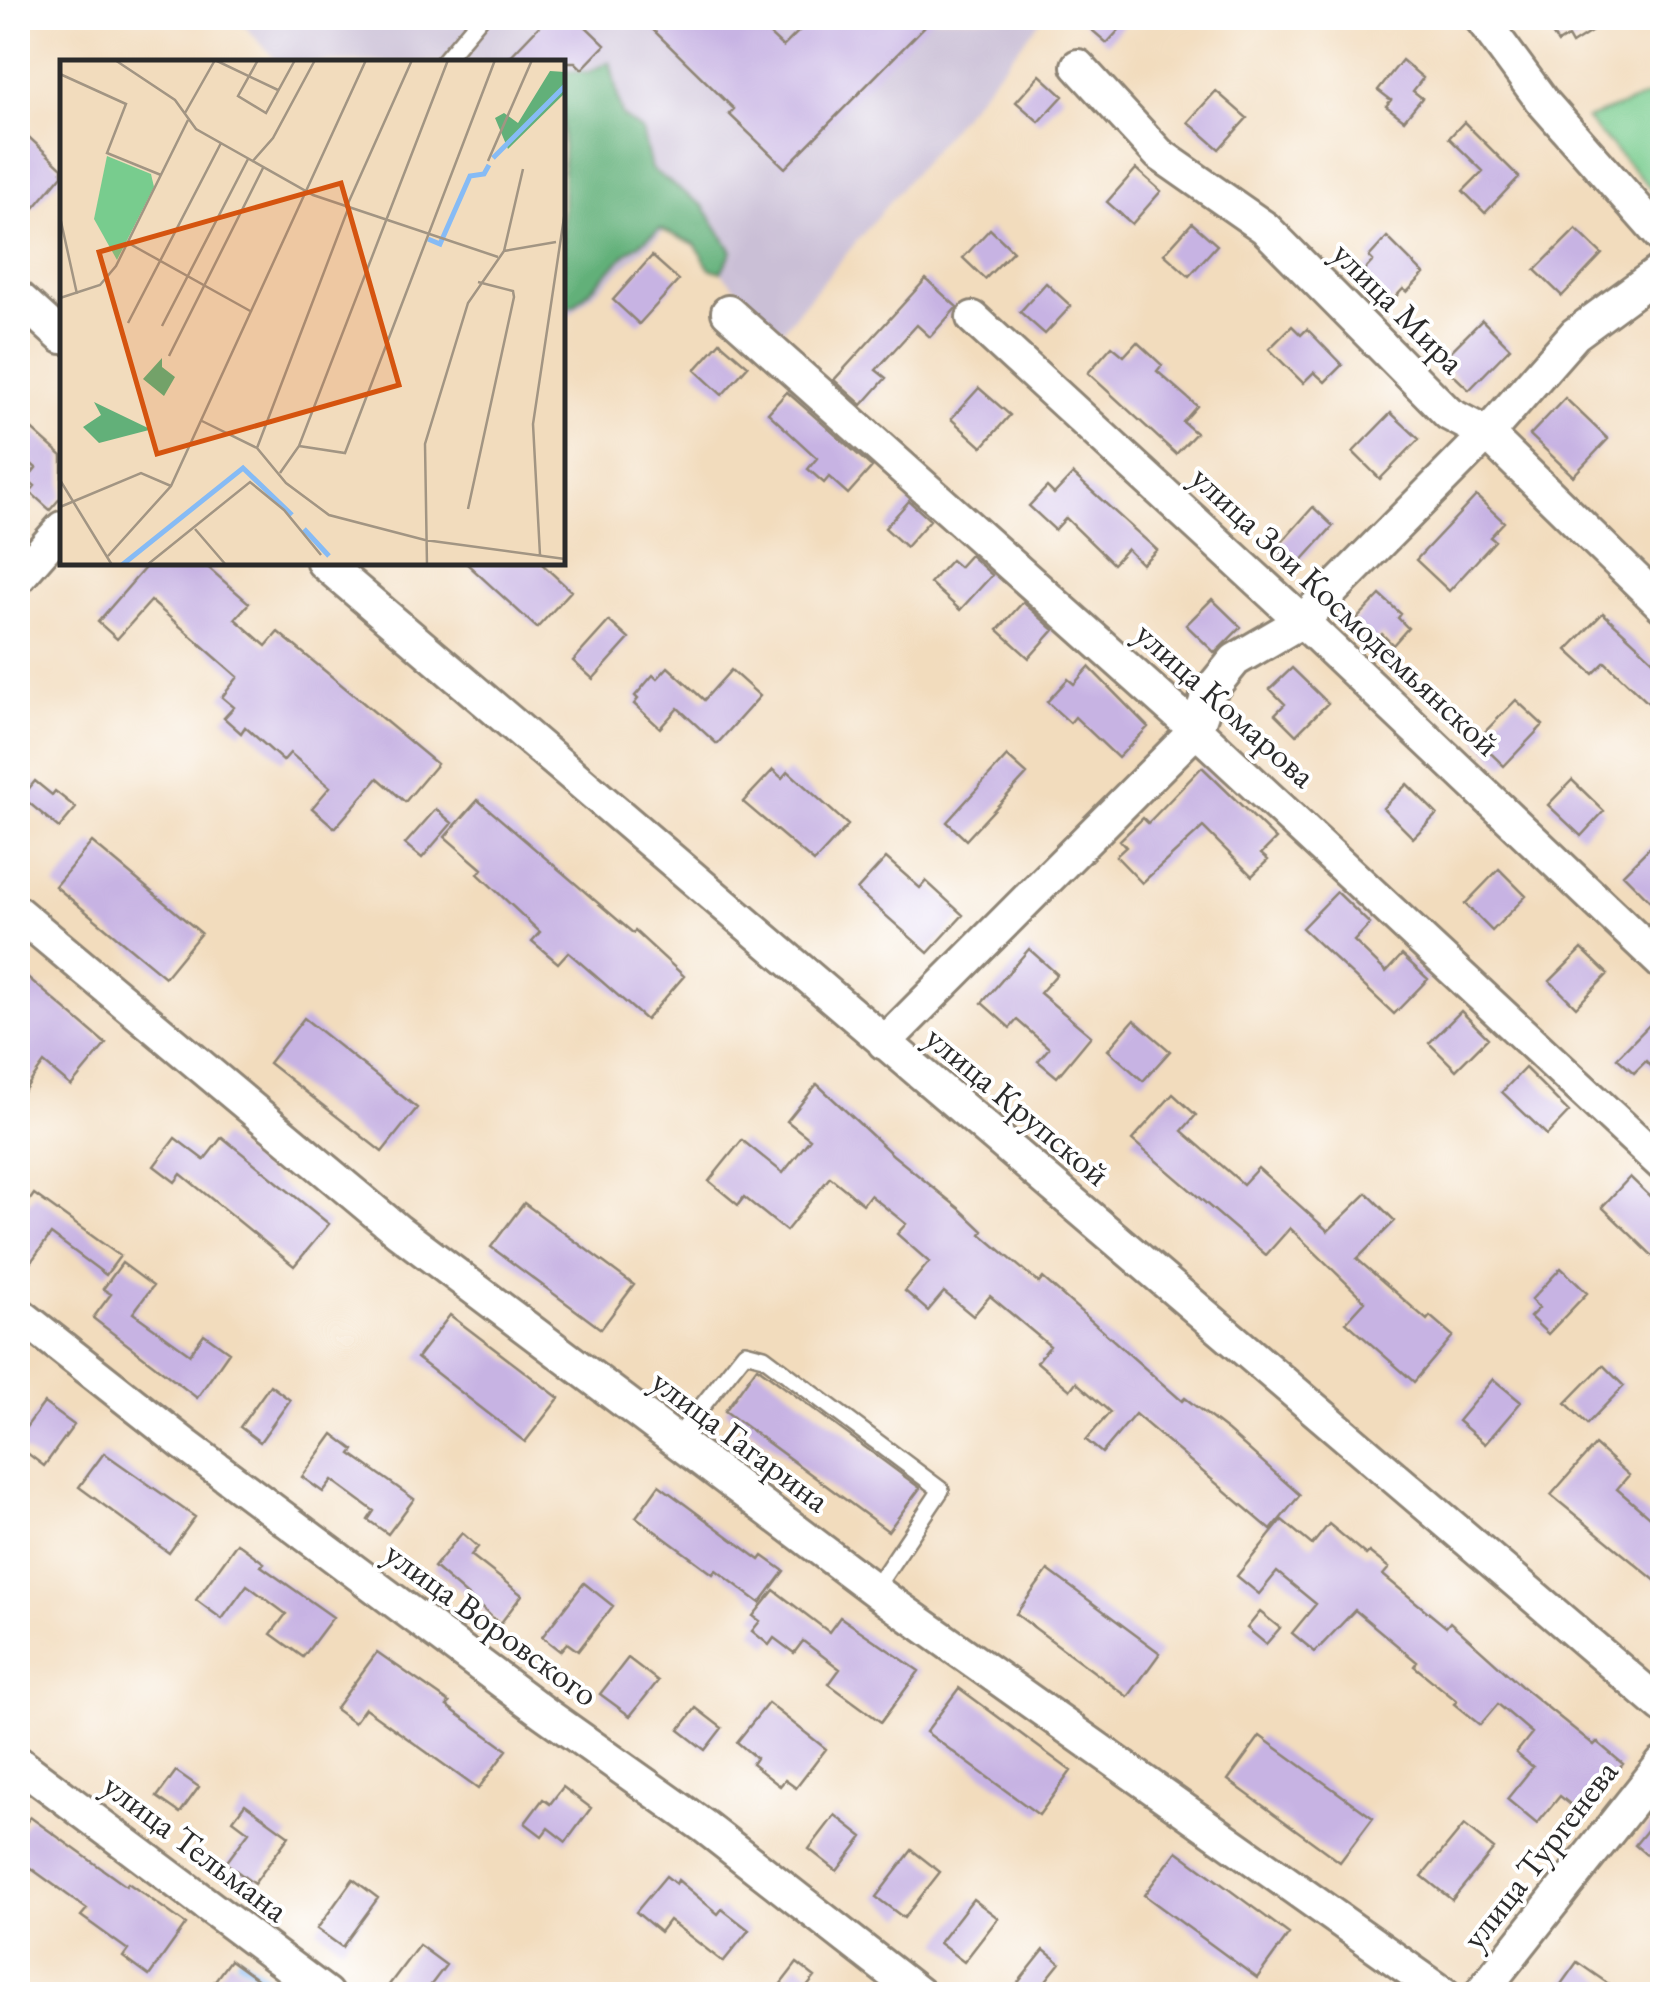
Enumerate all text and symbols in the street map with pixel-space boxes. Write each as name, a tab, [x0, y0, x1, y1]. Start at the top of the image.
inset map	[60, 60, 565, 565]
street label: улица Мира	[1322, 231, 1475, 384]
street label: улица Зои Космодемьянской	[1181, 455, 1510, 766]
street label: улица Комарова	[1125, 611, 1326, 798]
street label: улица Крупской	[916, 1015, 1120, 1196]
street label: улица Гагарина	[642, 1358, 839, 1523]
street label: улица Воровского	[376, 1530, 608, 1717]
street label: улица Тургенева	[1451, 1750, 1628, 1959]
street label: улица Тельмана	[94, 1762, 298, 1932]

